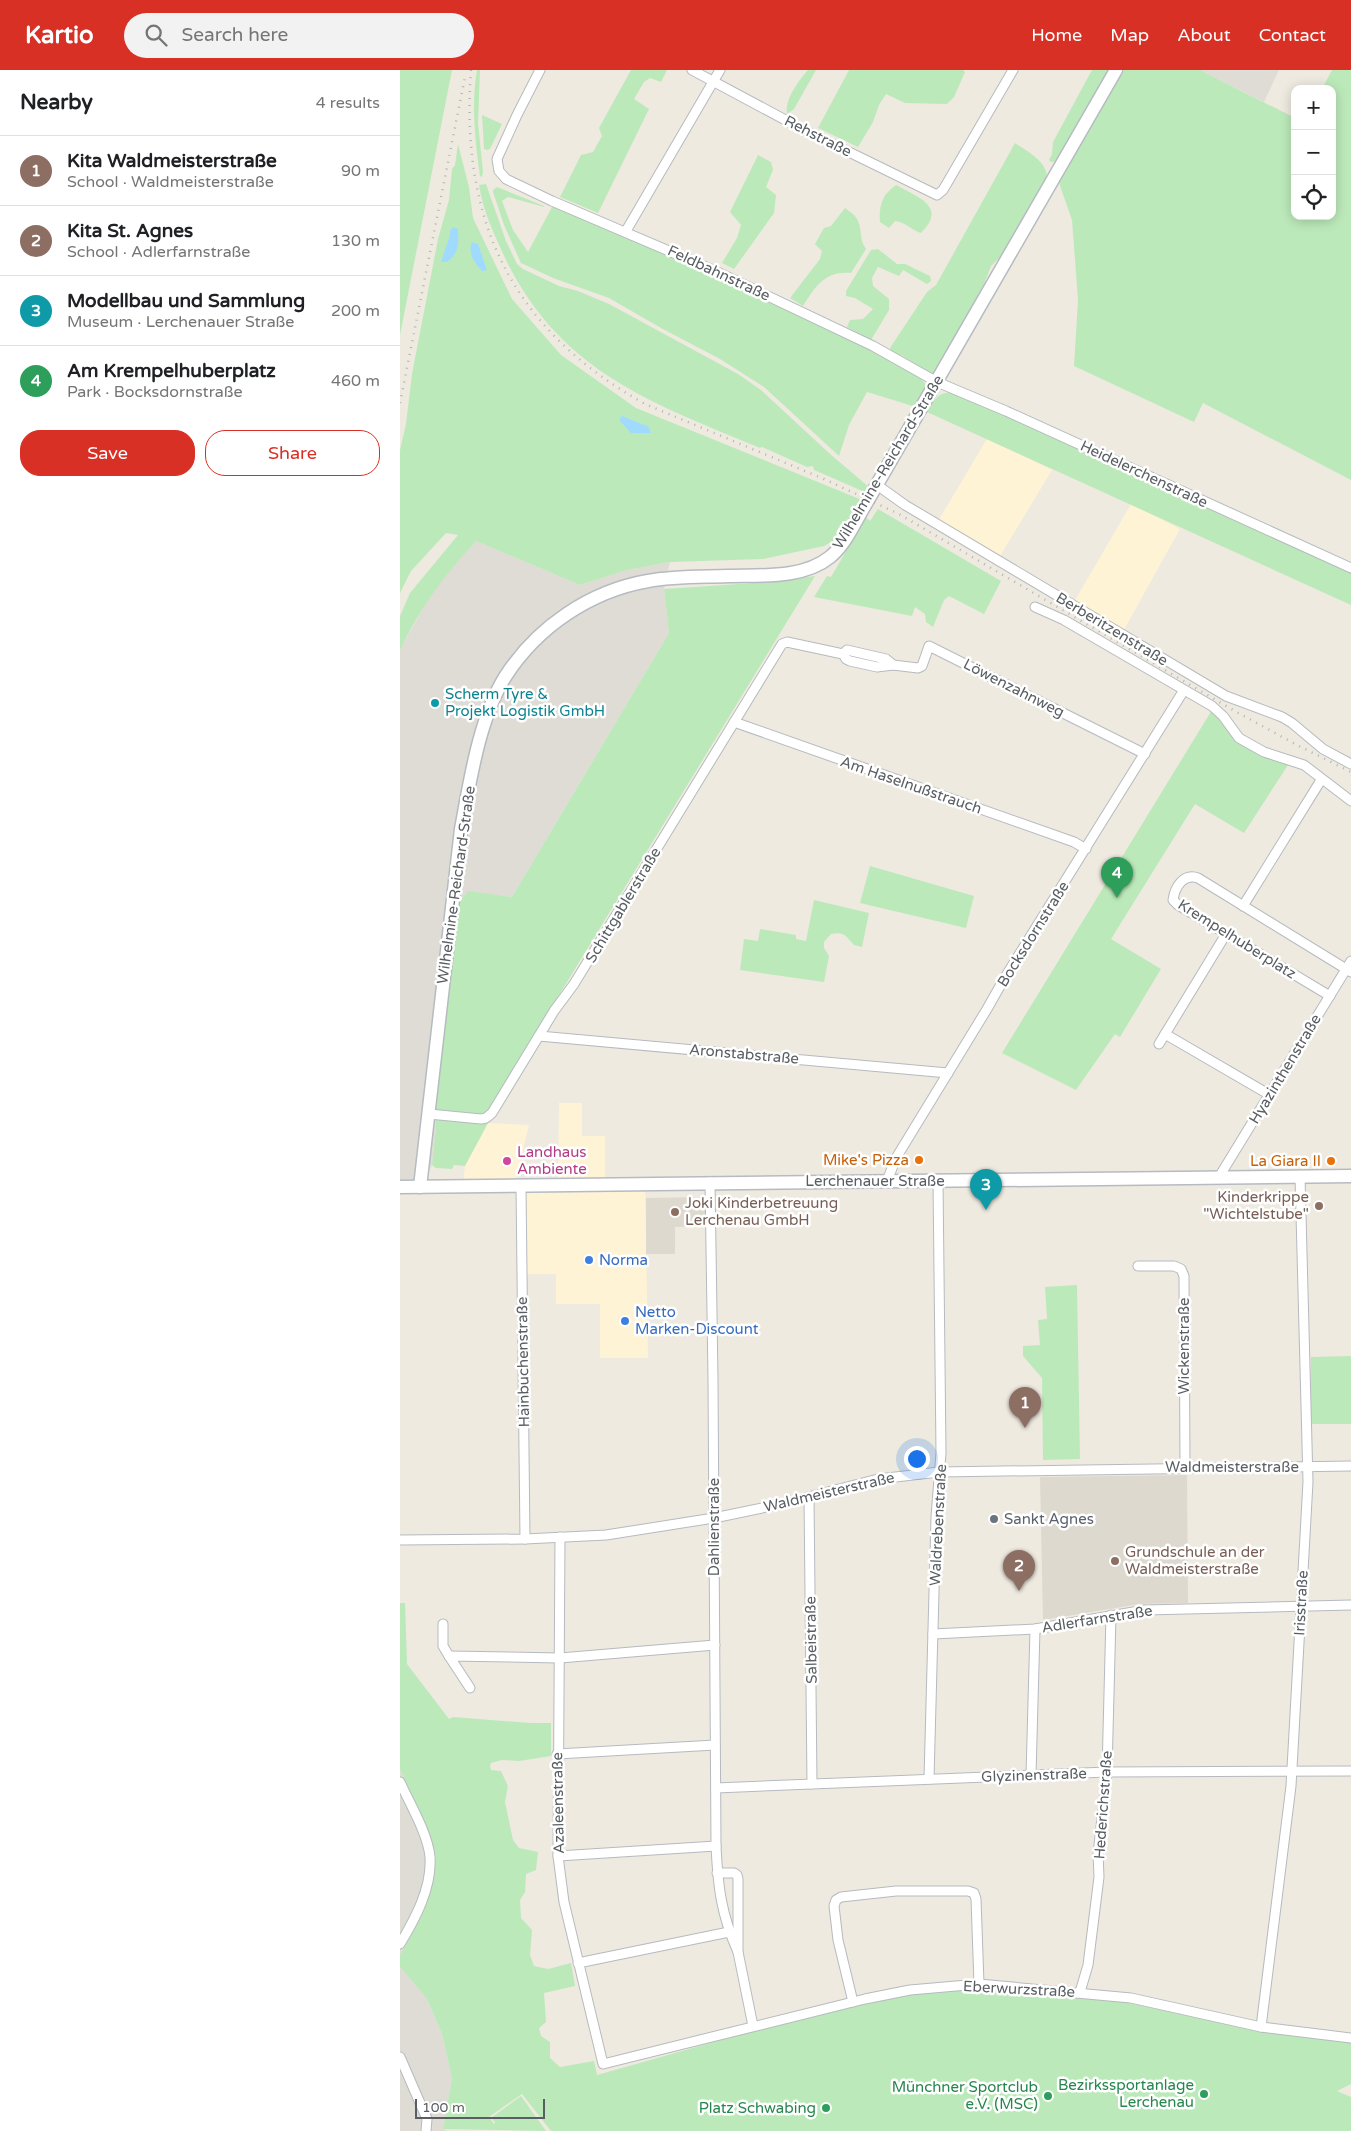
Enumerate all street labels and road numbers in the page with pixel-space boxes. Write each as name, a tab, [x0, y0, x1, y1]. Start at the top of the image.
street label: Rehstraße	[781, 111, 855, 161]
street label: Feldbahnstraße	[665, 241, 773, 305]
street label: Wilhelmine-Reichard-Straße	[829, 372, 947, 552]
street label: Heidelerchenstraße	[1077, 437, 1211, 511]
street label: Berberitzenstraße	[1053, 588, 1171, 670]
street label: Löwenzahnweg	[961, 655, 1067, 721]
street label: Am Haselnußstrauch	[838, 752, 984, 818]
street label: Wilhelmine-Reichard-Straße	[433, 785, 479, 985]
street label: Schittgablerstraße	[581, 844, 665, 966]
street label: Bocksdornstraße	[993, 878, 1073, 990]
street label: Krempelhuberplatz	[1175, 895, 1299, 983]
street label: Hyazinthenstraße	[1245, 1011, 1325, 1127]
street label: Aronstabstraße	[688, 1040, 800, 1068]
street label: Lerchenauer Straße	[805, 1172, 945, 1190]
street label: Hainbuchenstraße	[513, 1297, 533, 1427]
street label: Wickenstraße	[1175, 1297, 1193, 1395]
street label: Waldmeisterstraße	[1165, 1458, 1299, 1476]
street label: Waldrebenstraße	[926, 1464, 950, 1586]
street label: Waldmeisterstraße	[762, 1468, 896, 1516]
street label: Dahlienstraße	[705, 1478, 723, 1576]
street label: Irisstraße	[1290, 1570, 1312, 1636]
street label: Salbeistraße	[801, 1596, 821, 1684]
street label: Adlerfarnstraße	[1040, 1601, 1154, 1637]
street label: Hederichstraße	[1090, 1750, 1116, 1860]
street label: Azaleenstraße	[548, 1752, 568, 1854]
street label: Glyzinenstraße	[981, 1764, 1087, 1786]
street label: Eberwurzstraße	[963, 1977, 1075, 2001]

